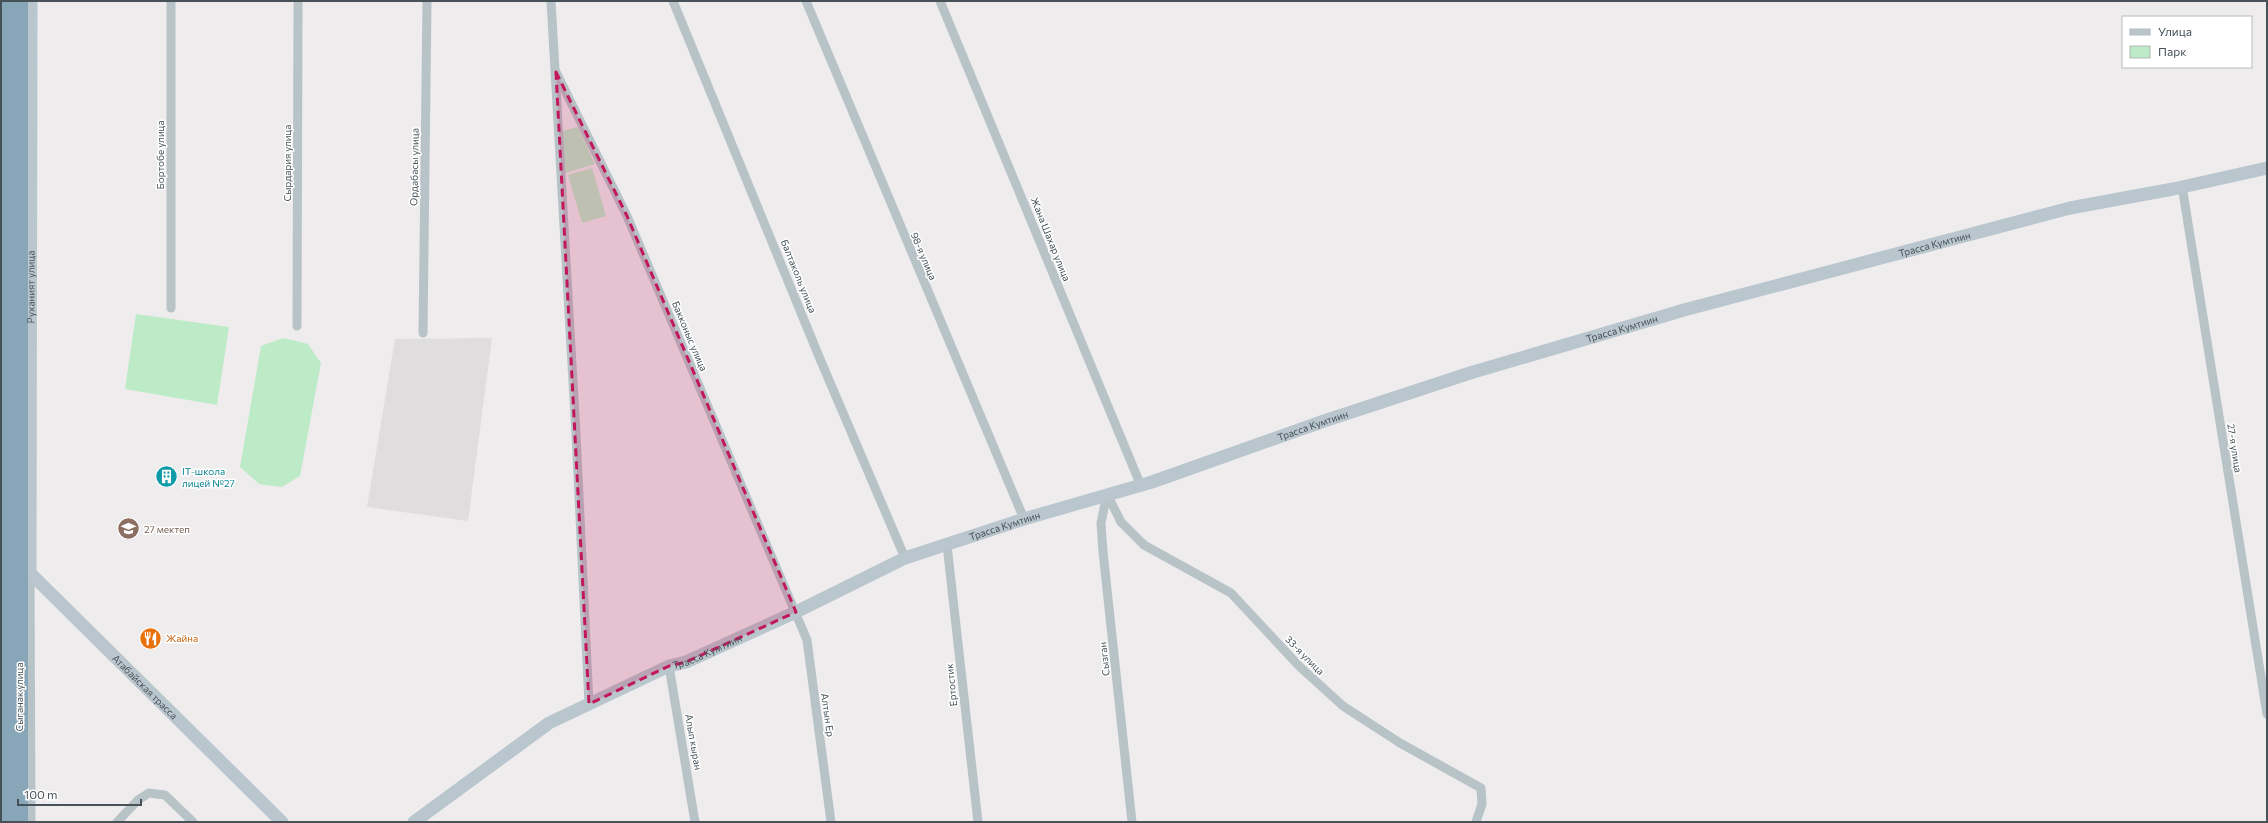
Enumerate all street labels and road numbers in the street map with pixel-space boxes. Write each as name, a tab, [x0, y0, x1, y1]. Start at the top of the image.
street label: Бортобе улица	[154, 120, 166, 190]
street label: Сырдария улица	[281, 124, 293, 202]
street label: Ордабасы улица	[407, 128, 421, 206]
street label: Жана Шахар улица	[1029, 195, 1073, 283]
street label: Трасса Кумтиин	[1897, 229, 1972, 259]
street label: 98-я улица	[909, 230, 939, 282]
street label: Балтаколь улица	[779, 237, 819, 315]
street label: Руханият улица	[24, 251, 37, 323]
street label: Бакконыс улица	[670, 299, 710, 373]
street label: Трасса Кумтиин	[1584, 312, 1659, 345]
street label: Трасса Кумтиин	[1276, 408, 1350, 443]
street label: 27-я улица	[2225, 423, 2245, 473]
street label: Трасса Кумтиин	[967, 509, 1042, 543]
street label: Трасса Кумтиин	[671, 632, 743, 671]
street label: 33-я улица	[1283, 633, 1327, 677]
street label: Сызган	[1096, 641, 1112, 677]
street label: Атабайская трасса	[110, 652, 180, 722]
street label: Сыганак улица	[13, 662, 25, 732]
street label: Ертостик	[943, 662, 959, 707]
street label: Алтын Ер	[819, 692, 837, 738]
street label: Алып кыран	[683, 713, 705, 771]

